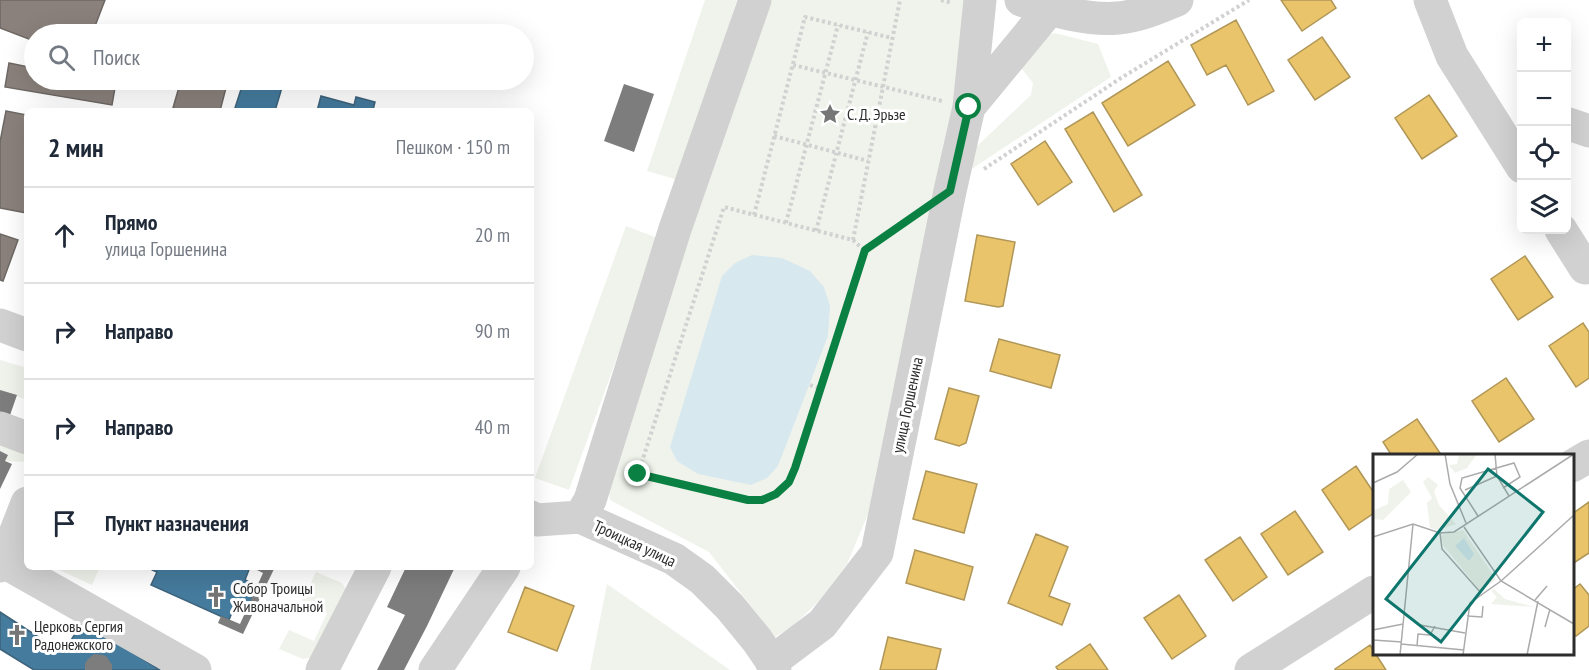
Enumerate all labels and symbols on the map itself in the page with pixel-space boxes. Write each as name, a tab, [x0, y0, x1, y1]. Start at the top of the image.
route start	[955, 93, 981, 119]
place icon: С. Д. Эрьзе	[818, 102, 842, 126]
place label: С. Д. Эрьзе	[847, 104, 906, 124]
street label: улица Горшенина	[887, 355, 927, 455]
inset map	[1373, 454, 1574, 655]
route end	[624, 460, 650, 486]
street label: Троицкая улица	[591, 515, 679, 571]
place label: Собор Троицы Живоначальной	[232, 578, 323, 616]
church icon: Собор Троицы Живоначальной	[204, 585, 228, 609]
place label: Церковь Сергия Радонежского	[34, 616, 123, 654]
church icon: Церковь Сергия Радонежского	[5, 623, 29, 647]

